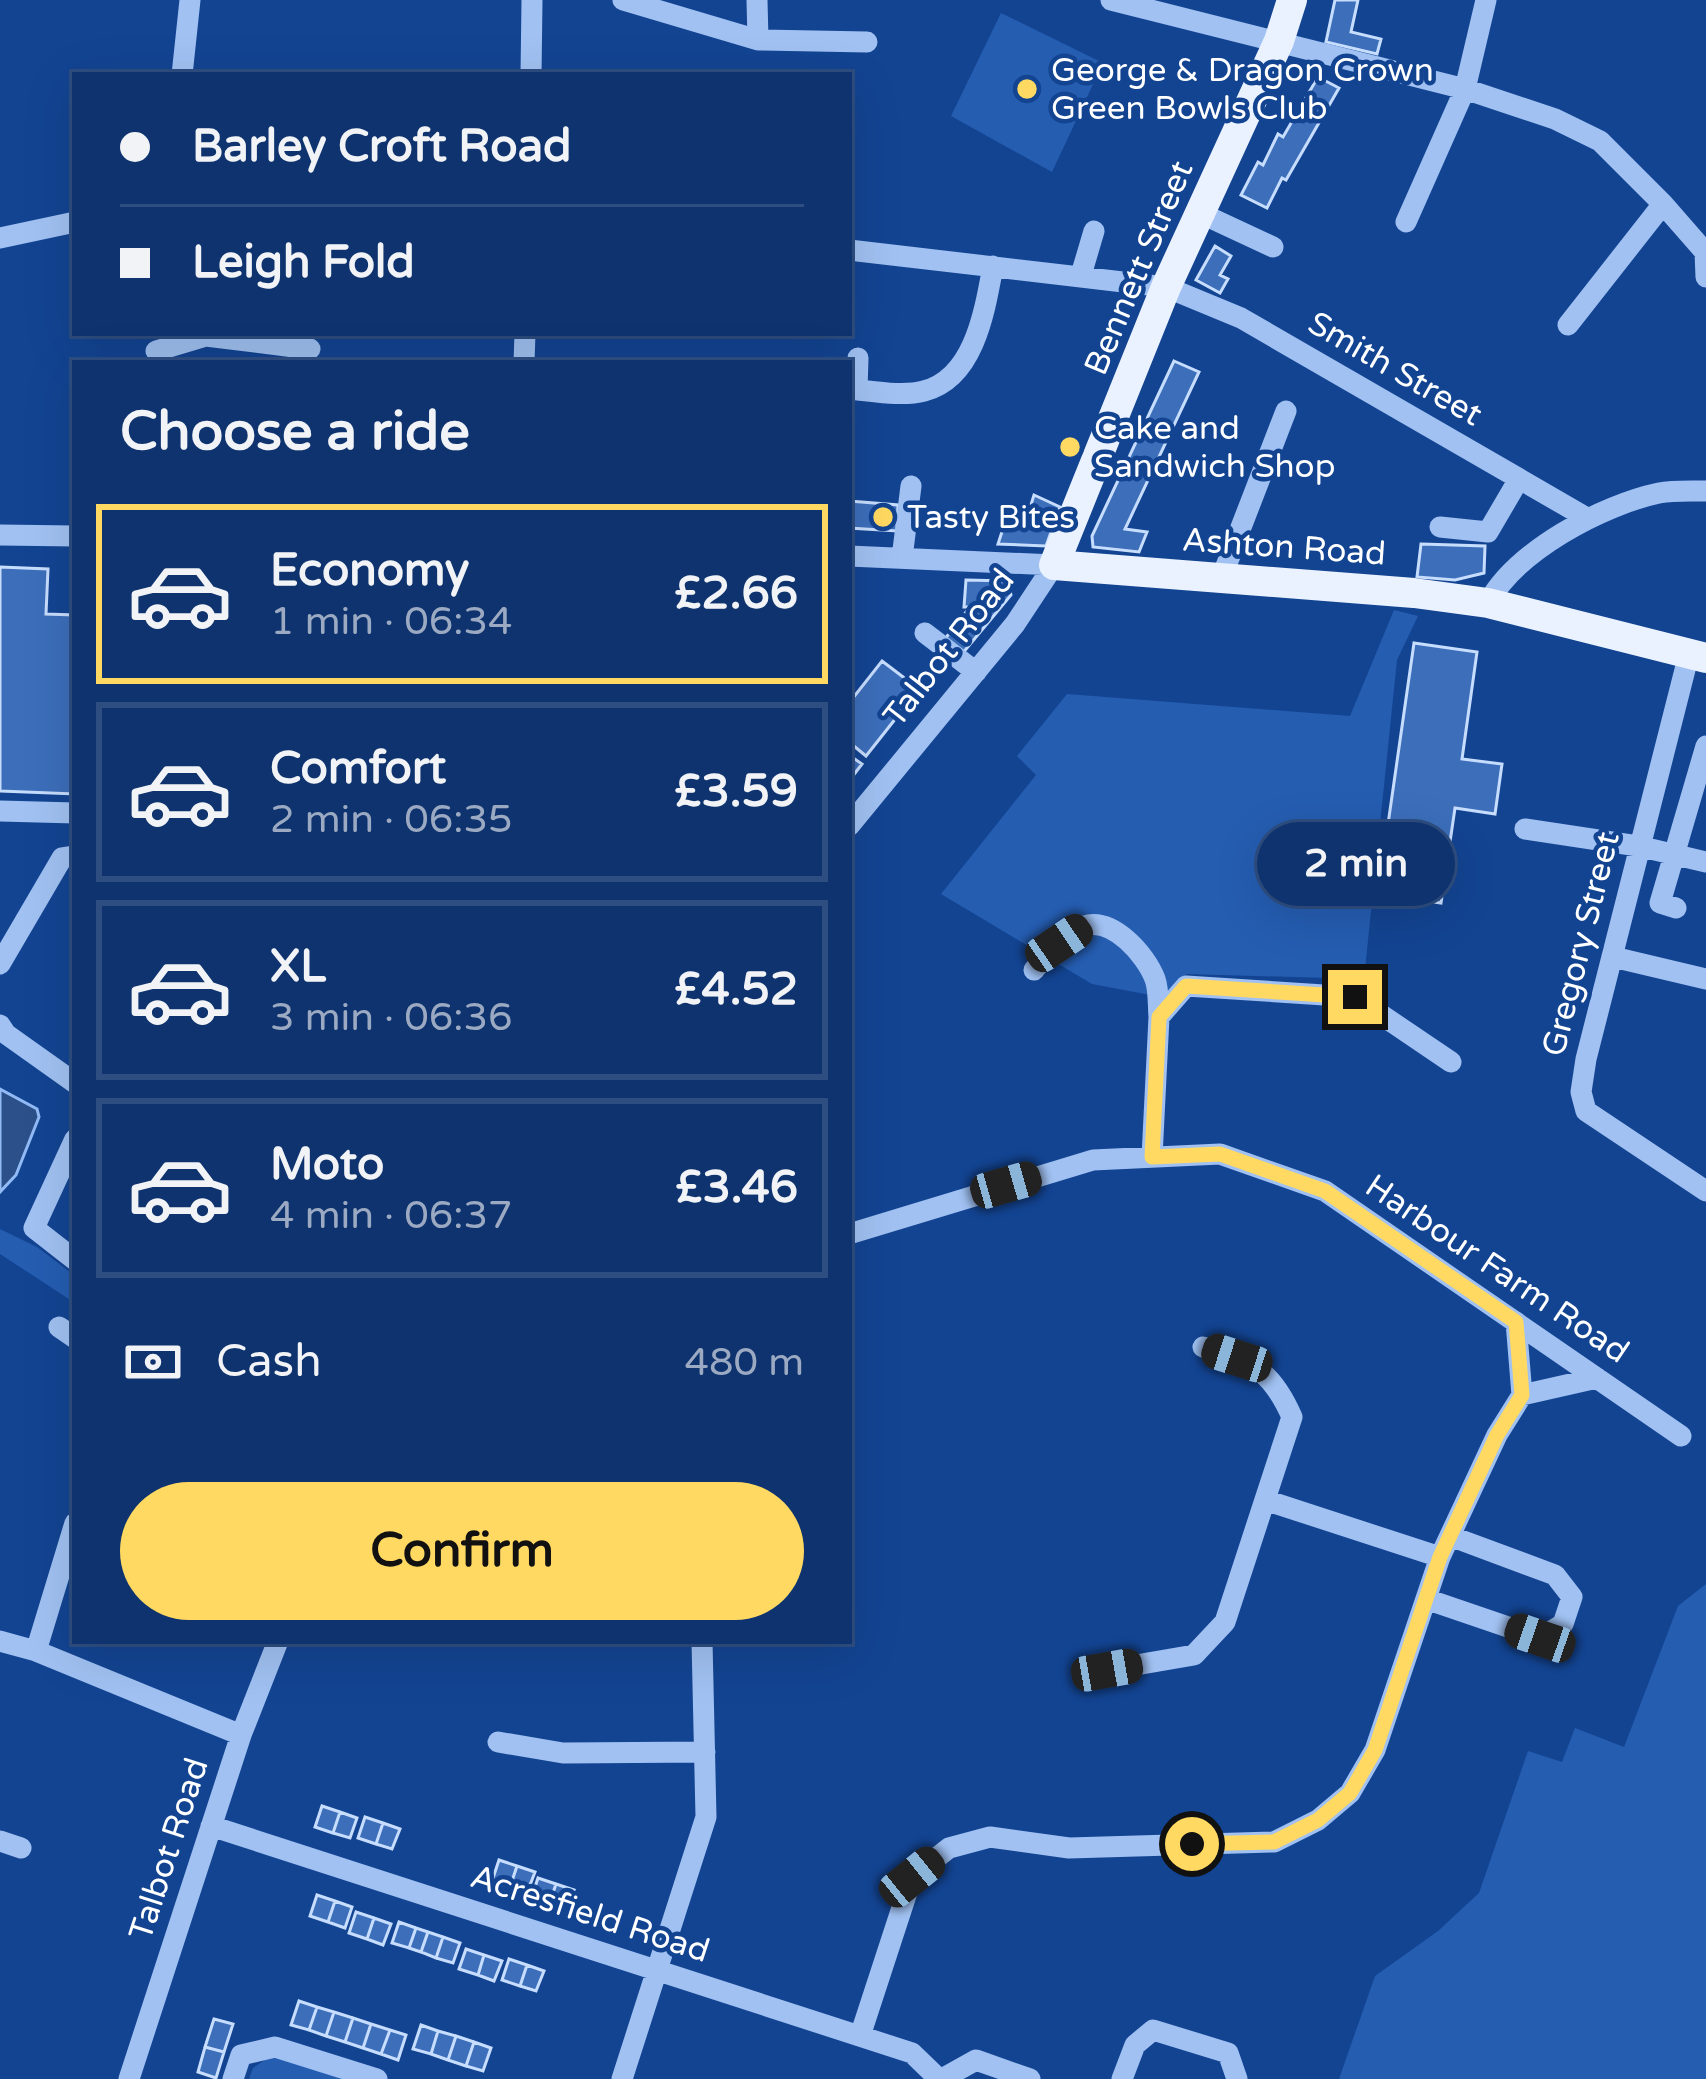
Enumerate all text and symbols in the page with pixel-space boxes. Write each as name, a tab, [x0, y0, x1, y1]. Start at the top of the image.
place label: George & Dragon Crown Green Bowls Club	[1051, 51, 1434, 128]
marker: George & Dragon Crown Green Bowls Club	[1014, 76, 1040, 102]
text: Barley Croft Road	[192, 120, 571, 174]
street label: Bennett Street	[1076, 155, 1202, 381]
text: Leigh Fold	[192, 236, 415, 290]
street label: Smith Street	[1301, 304, 1489, 434]
text: Choose a ride	[120, 399, 470, 464]
place label: Cake and Sandwich Shop	[1094, 409, 1335, 486]
marker: Cake and Sandwich Shop	[1057, 434, 1083, 460]
place label: Tasty Bites	[907, 498, 1075, 537]
marker: Tasty Bites	[870, 504, 896, 530]
street label: Ashton Road	[1181, 520, 1387, 574]
icon: car	[126, 540, 234, 648]
text: Economy	[270, 544, 469, 598]
street label: Talbot Road	[875, 561, 1023, 735]
text: £2.66	[674, 567, 798, 621]
text: 1 min · 06:34	[270, 598, 512, 645]
icon: car	[126, 738, 234, 846]
text: Comfort	[270, 742, 446, 796]
text: £3.59	[674, 765, 798, 819]
text: 2 min · 06:35	[270, 796, 512, 843]
callout: 2 min	[1256, 823, 1454, 907]
street label: Gregory Street	[1534, 828, 1628, 1060]
text: 2 min	[1304, 840, 1408, 887]
car	[1019, 908, 1099, 978]
icon: car	[126, 936, 234, 1044]
text: XL	[270, 940, 326, 994]
text: £4.52	[674, 963, 798, 1017]
route end	[1328, 970, 1382, 1024]
text: 3 min · 06:36	[270, 994, 512, 1041]
icon: car	[126, 1134, 234, 1242]
text: Moto	[270, 1138, 384, 1192]
car	[966, 1158, 1046, 1212]
text: £3.46	[675, 1161, 798, 1215]
street label: Harbour Farm Road	[1358, 1166, 1636, 1372]
text: 4 min · 06:37	[270, 1192, 512, 1239]
icon: cash	[120, 1329, 186, 1395]
car	[1197, 1330, 1277, 1386]
text: Cash	[216, 1335, 322, 1389]
text: 480 m	[685, 1339, 804, 1386]
button: Confirm	[120, 1482, 804, 1620]
car	[1500, 1609, 1580, 1667]
car	[1068, 1646, 1146, 1694]
street label: Talbot Road	[121, 1753, 217, 1945]
route start	[1165, 1817, 1219, 1871]
car	[873, 1840, 951, 1914]
street label: Acresfield Road	[466, 1857, 714, 1971]

